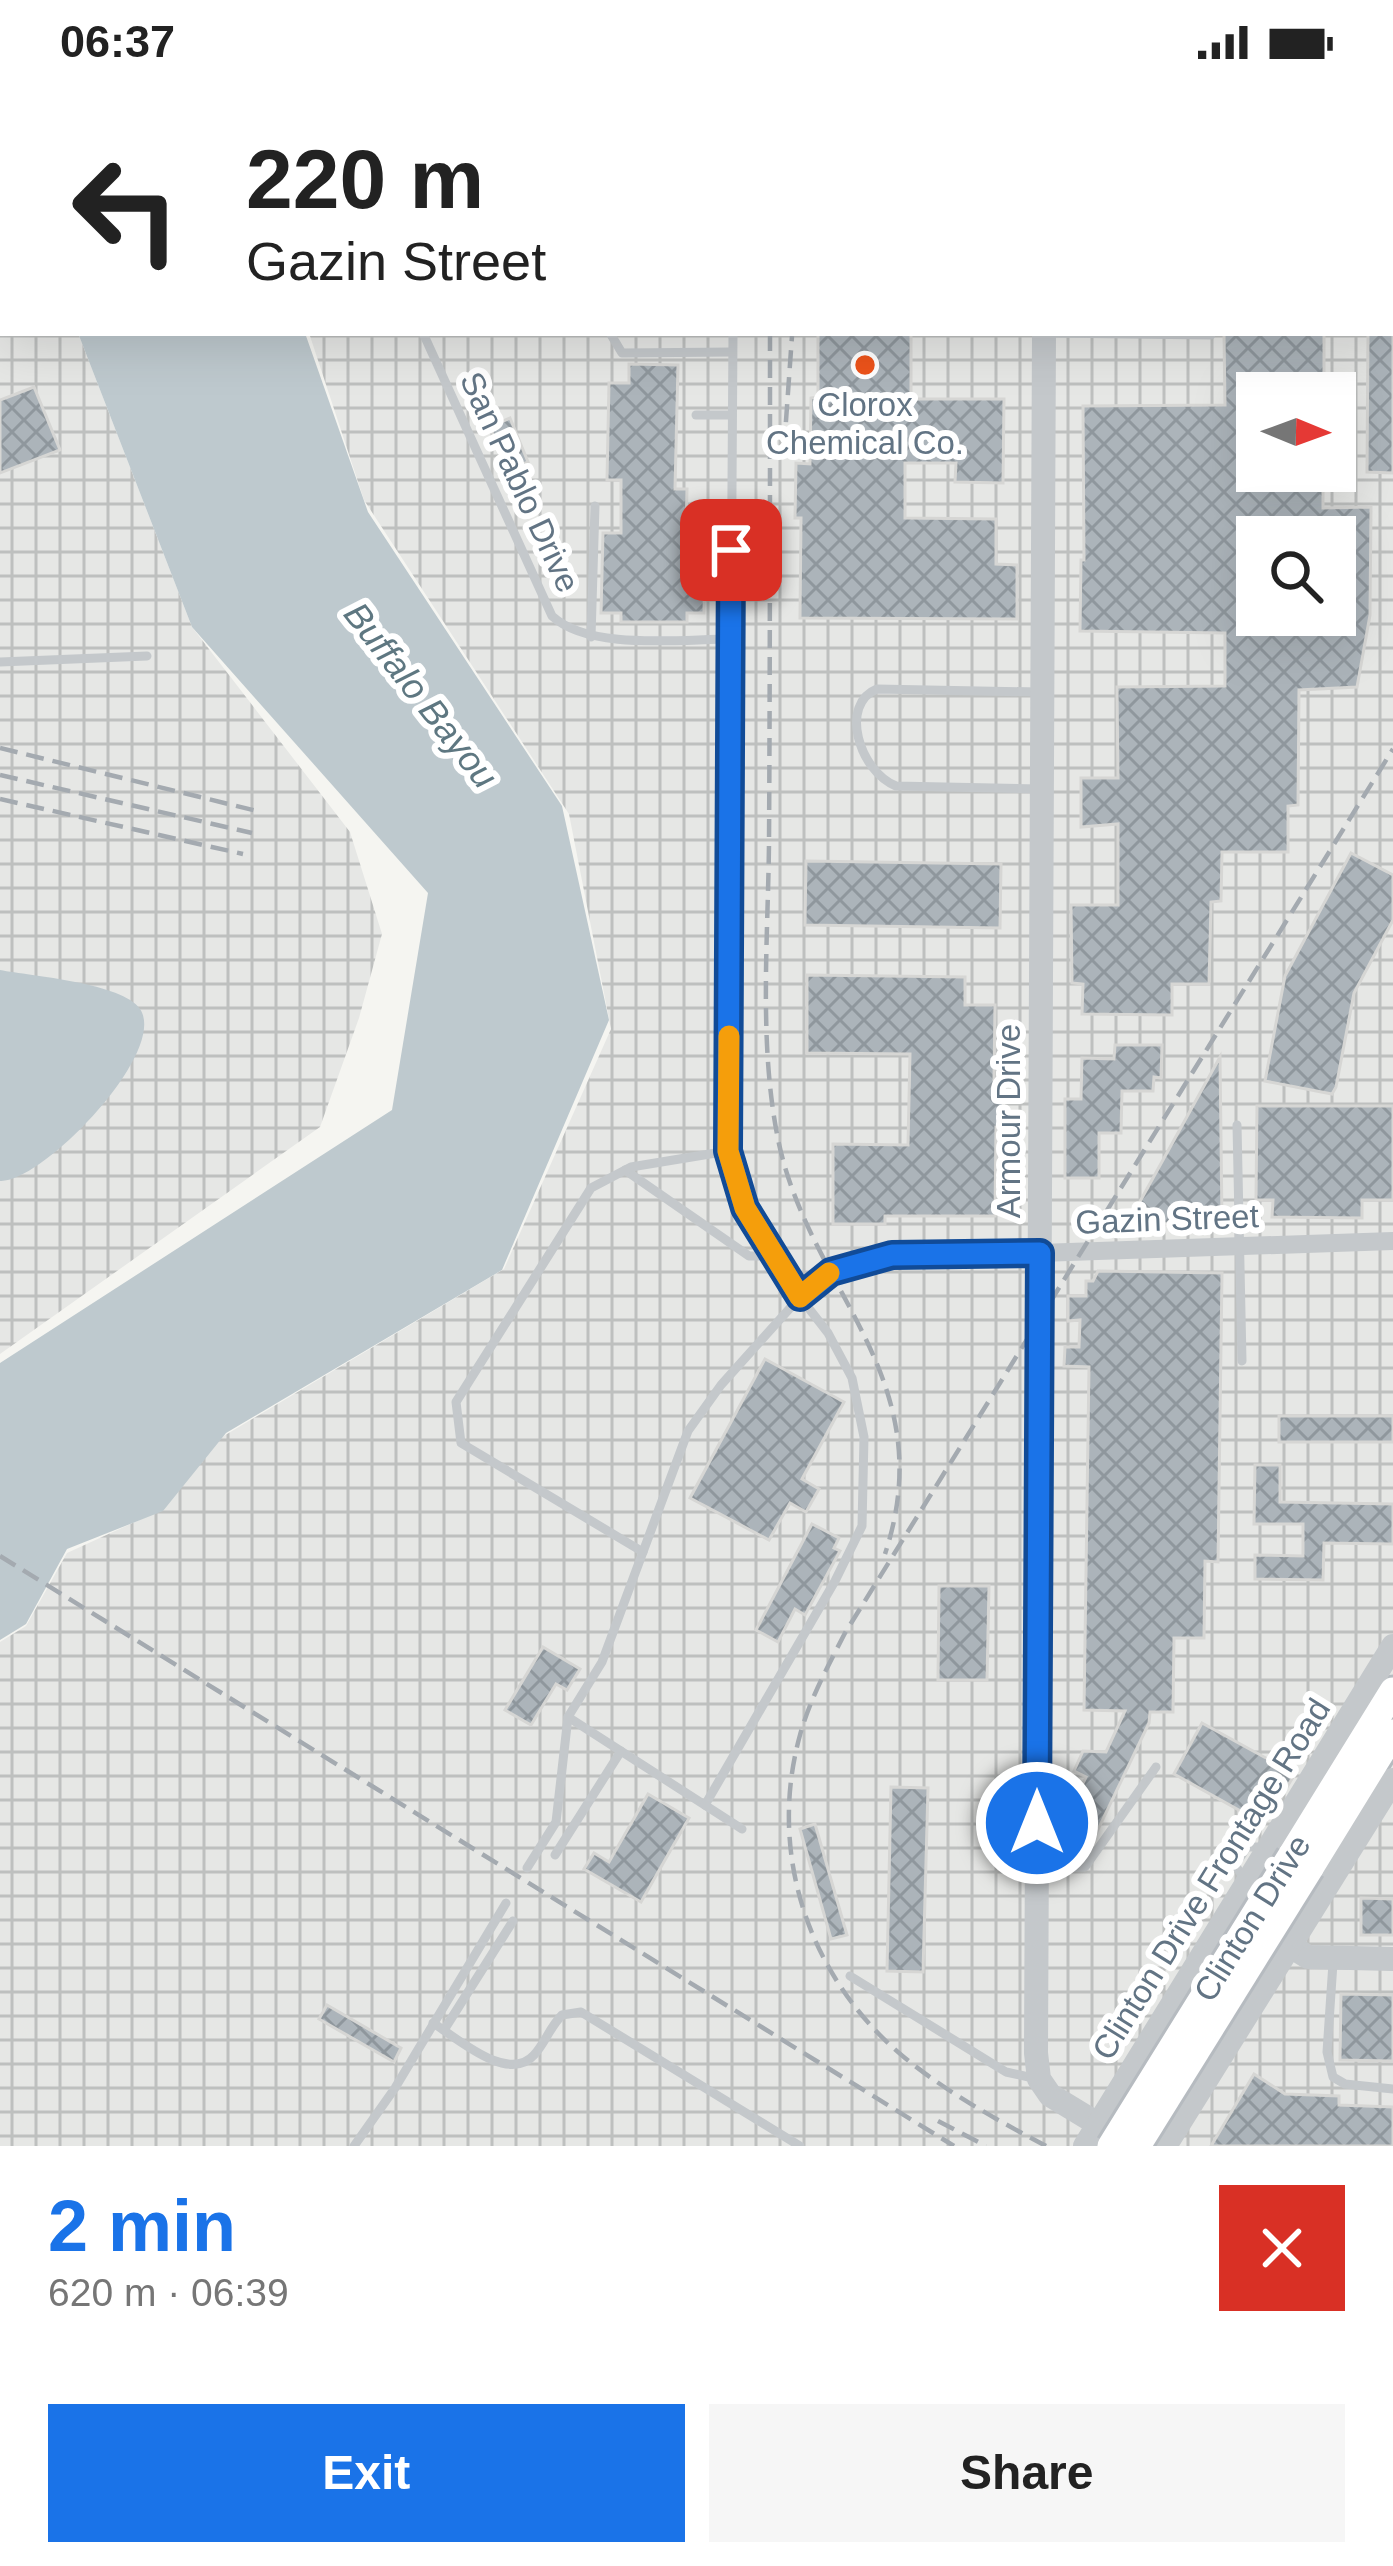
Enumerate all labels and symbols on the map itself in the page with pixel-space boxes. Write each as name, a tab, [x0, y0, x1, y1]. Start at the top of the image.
marker: Clorox Chemical Co.	[852, 352, 878, 378]
street label: San Pablo Drive	[453, 366, 587, 598]
north arrow	[1236, 372, 1356, 492]
place label: Clorox Chemical Co.	[766, 386, 964, 461]
pin	[680, 499, 782, 601]
water label: Buffalo Bayou	[336, 594, 506, 796]
street label: Armour Drive	[990, 1024, 1027, 1218]
street label: Gazin Street	[1075, 1197, 1259, 1241]
street label: Clinton Drive Frontage Road	[1083, 1691, 1339, 2067]
position arrow	[974, 1760, 1100, 1886]
street label: Clinton Drive	[1185, 1827, 1319, 2009]

